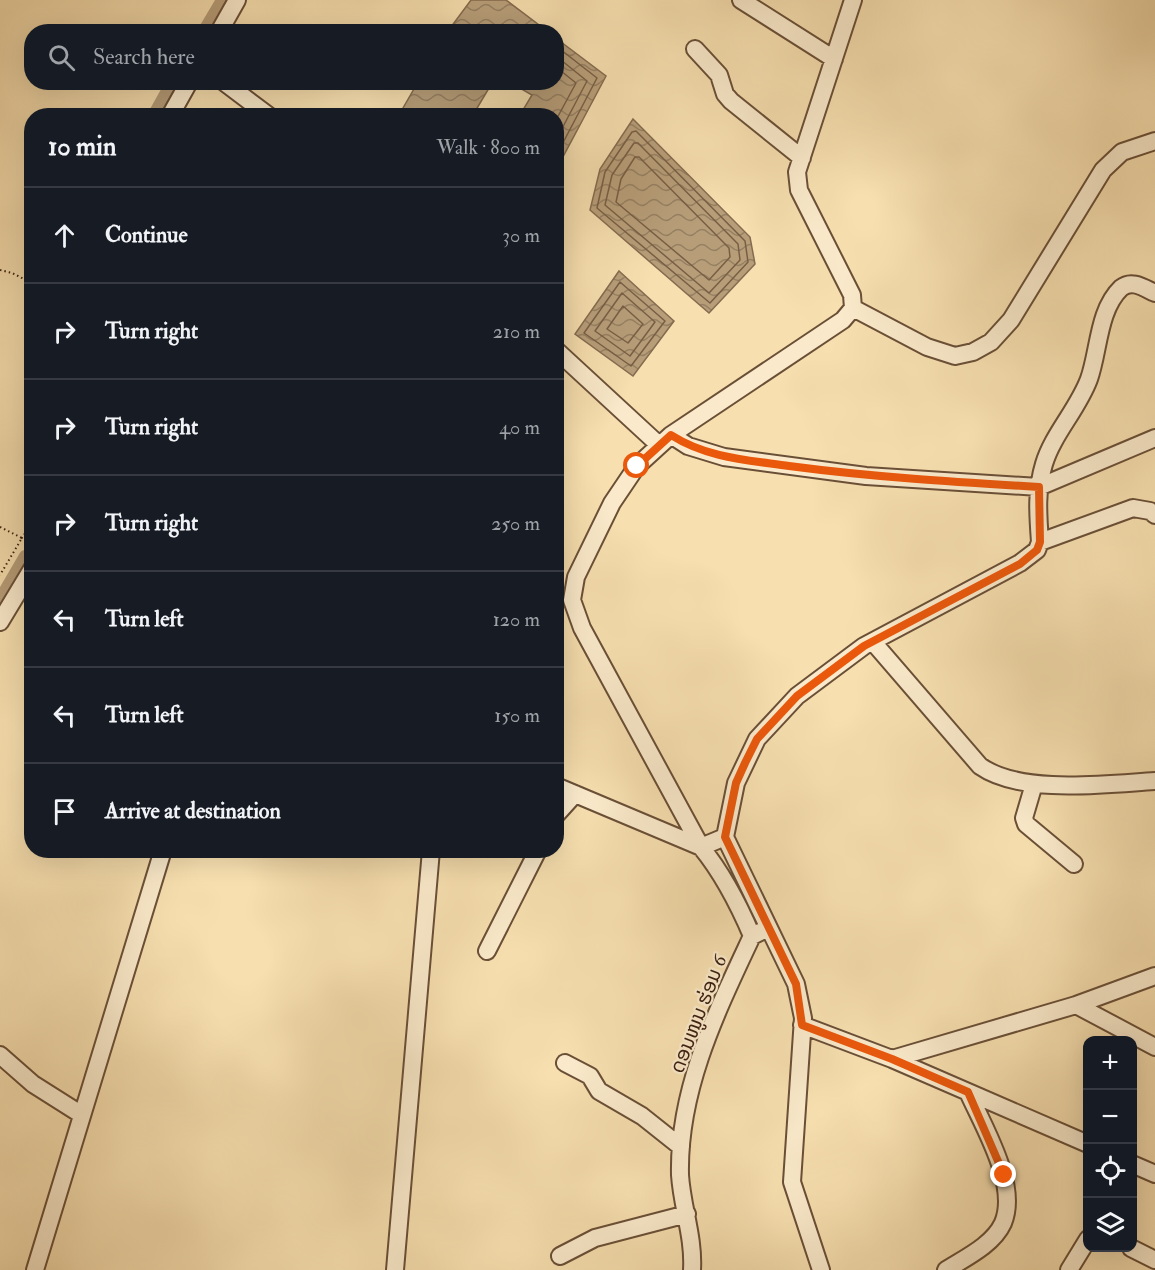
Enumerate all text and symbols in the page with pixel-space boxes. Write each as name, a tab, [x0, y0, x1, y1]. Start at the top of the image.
search box	[24, 24, 564, 90]
icon: search	[45, 41, 78, 74]
text: Search here	[93, 43, 195, 71]
text: 10 min	[48, 131, 116, 163]
text: Walk · 800 m	[437, 135, 540, 160]
icon: ahead	[48, 219, 81, 252]
text: Continue	[105, 221, 188, 249]
text: 30 m	[502, 223, 540, 248]
icon: right	[48, 315, 81, 348]
text: Turn right	[105, 317, 198, 345]
text: 210 m	[493, 319, 540, 344]
icon: right	[48, 411, 81, 444]
text: Turn right	[105, 413, 198, 441]
text: 40 m	[499, 415, 540, 440]
route start	[623, 452, 649, 478]
icon: right	[48, 507, 81, 540]
text: Turn right	[105, 509, 198, 537]
text: 250 m	[491, 511, 540, 536]
icon: left	[48, 603, 81, 636]
text: Turn left	[105, 605, 184, 633]
text: 120 m	[493, 607, 540, 632]
icon: left	[48, 699, 81, 732]
text: Turn left	[105, 701, 184, 729]
text: 150 m	[494, 703, 540, 728]
icon: arrive	[48, 795, 81, 828]
text: Arrive at destination	[105, 797, 281, 825]
street label: ດອນໜູນ ຮ່ອມ 6	[664, 951, 733, 1077]
map controls	[1083, 1036, 1137, 1252]
button: +	[1083, 1036, 1137, 1090]
button: −	[1083, 1090, 1137, 1144]
button: locate	[1083, 1144, 1137, 1198]
route end	[990, 1161, 1016, 1187]
button: layers	[1083, 1198, 1137, 1252]

